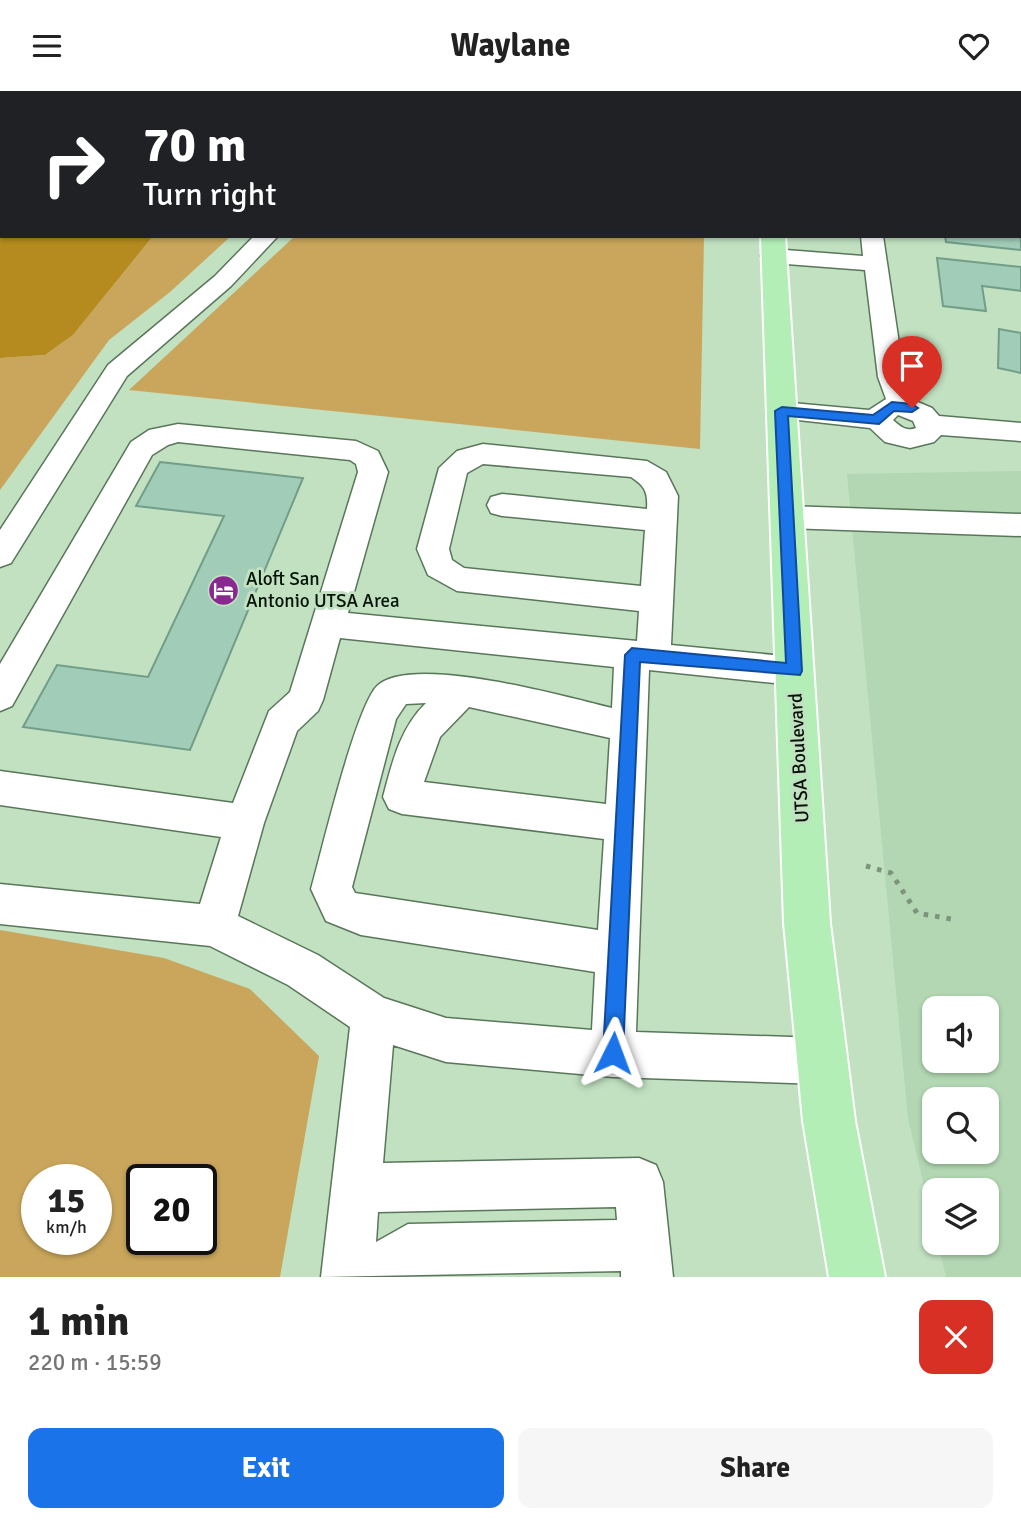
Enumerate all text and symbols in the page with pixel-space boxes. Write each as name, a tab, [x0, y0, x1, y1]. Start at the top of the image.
text: Waylane	[451, 26, 570, 65]
icon: menu	[28, 27, 66, 65]
icon: heart	[955, 27, 993, 65]
text: 70 m	[143, 115, 246, 175]
icon: right	[28, 119, 119, 210]
text: Turn right	[143, 175, 276, 214]
pin	[882, 336, 942, 408]
icon: arrive	[893, 347, 931, 385]
place label: Aloft San Antonio UTSA Area	[246, 567, 400, 613]
hotel icon: Aloft San Antonio UTSA Area	[206, 573, 240, 607]
street label: UTSA Boulevard	[784, 692, 814, 824]
map controls	[922, 996, 999, 1255]
button: sound	[922, 996, 999, 1073]
position arrow	[576, 1016, 650, 1090]
button: search	[922, 1087, 999, 1164]
speed limit sign: 20	[126, 1164, 217, 1255]
button: layers	[922, 1178, 999, 1255]
text: 15	[48, 1179, 85, 1222]
text: km/h	[46, 1216, 87, 1238]
text: 1 min	[28, 1296, 129, 1347]
button: close	[919, 1300, 993, 1374]
text: 220 m · 15:59	[28, 1348, 162, 1377]
button: Exit	[28, 1428, 504, 1508]
button: Share	[518, 1428, 993, 1508]

